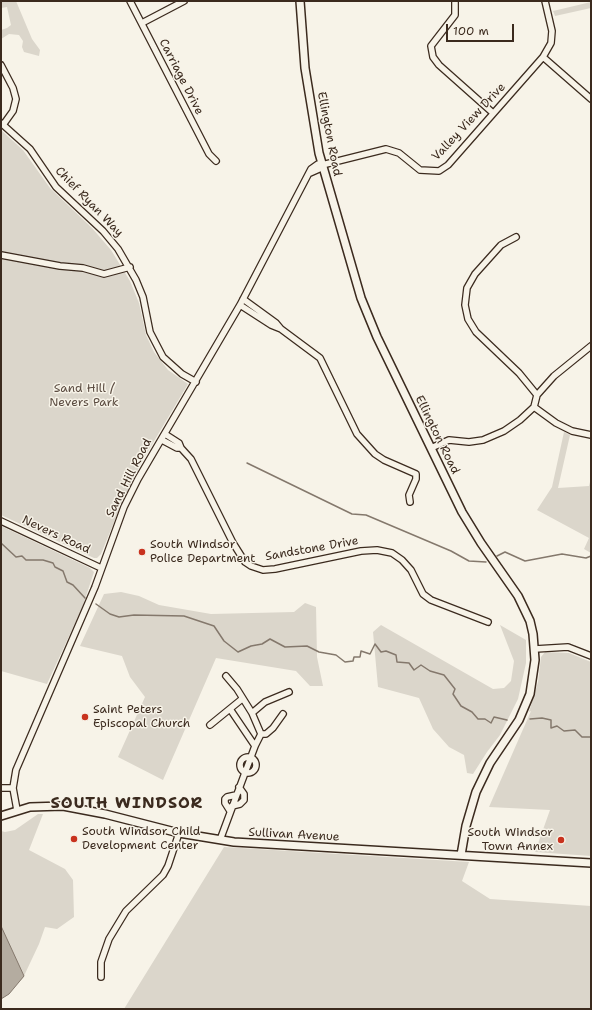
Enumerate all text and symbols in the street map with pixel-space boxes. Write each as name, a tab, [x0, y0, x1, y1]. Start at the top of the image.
scale bar	[448, 16, 516, 42]
text: 100 m	[453, 23, 489, 39]
street label: Carriage Drive	[156, 37, 206, 117]
street label: Valley View Drive	[429, 80, 509, 164]
street label: Ellington Road	[314, 91, 344, 177]
street label: Chief Ryan Way	[52, 164, 126, 240]
park label: Sand Hill / Nevers Park	[49, 382, 119, 410]
street label: Ellington Road	[412, 393, 462, 477]
street label: Sand Hill Road	[103, 436, 155, 520]
street label: Nevers Road	[20, 513, 92, 557]
street label: Sandstone Drive	[264, 534, 360, 564]
place label: South Windsor Police Department	[150, 538, 256, 566]
marker: South Windsor Police Department	[137, 547, 147, 557]
place label: Saint Peters Episcopal Church	[93, 703, 190, 731]
marker: Saint Peters Episcopal Church	[80, 712, 90, 722]
district label: SOUTH WINDSOR	[51, 794, 203, 814]
place label: South Windsor Child Development Center	[82, 825, 200, 853]
street label: Sullivan Avenue	[248, 825, 340, 845]
place label: South Windsor Town Annex	[468, 826, 553, 854]
marker: South Windsor Child Development Center	[69, 834, 79, 844]
marker: South Windsor Town Annex	[556, 835, 566, 845]

